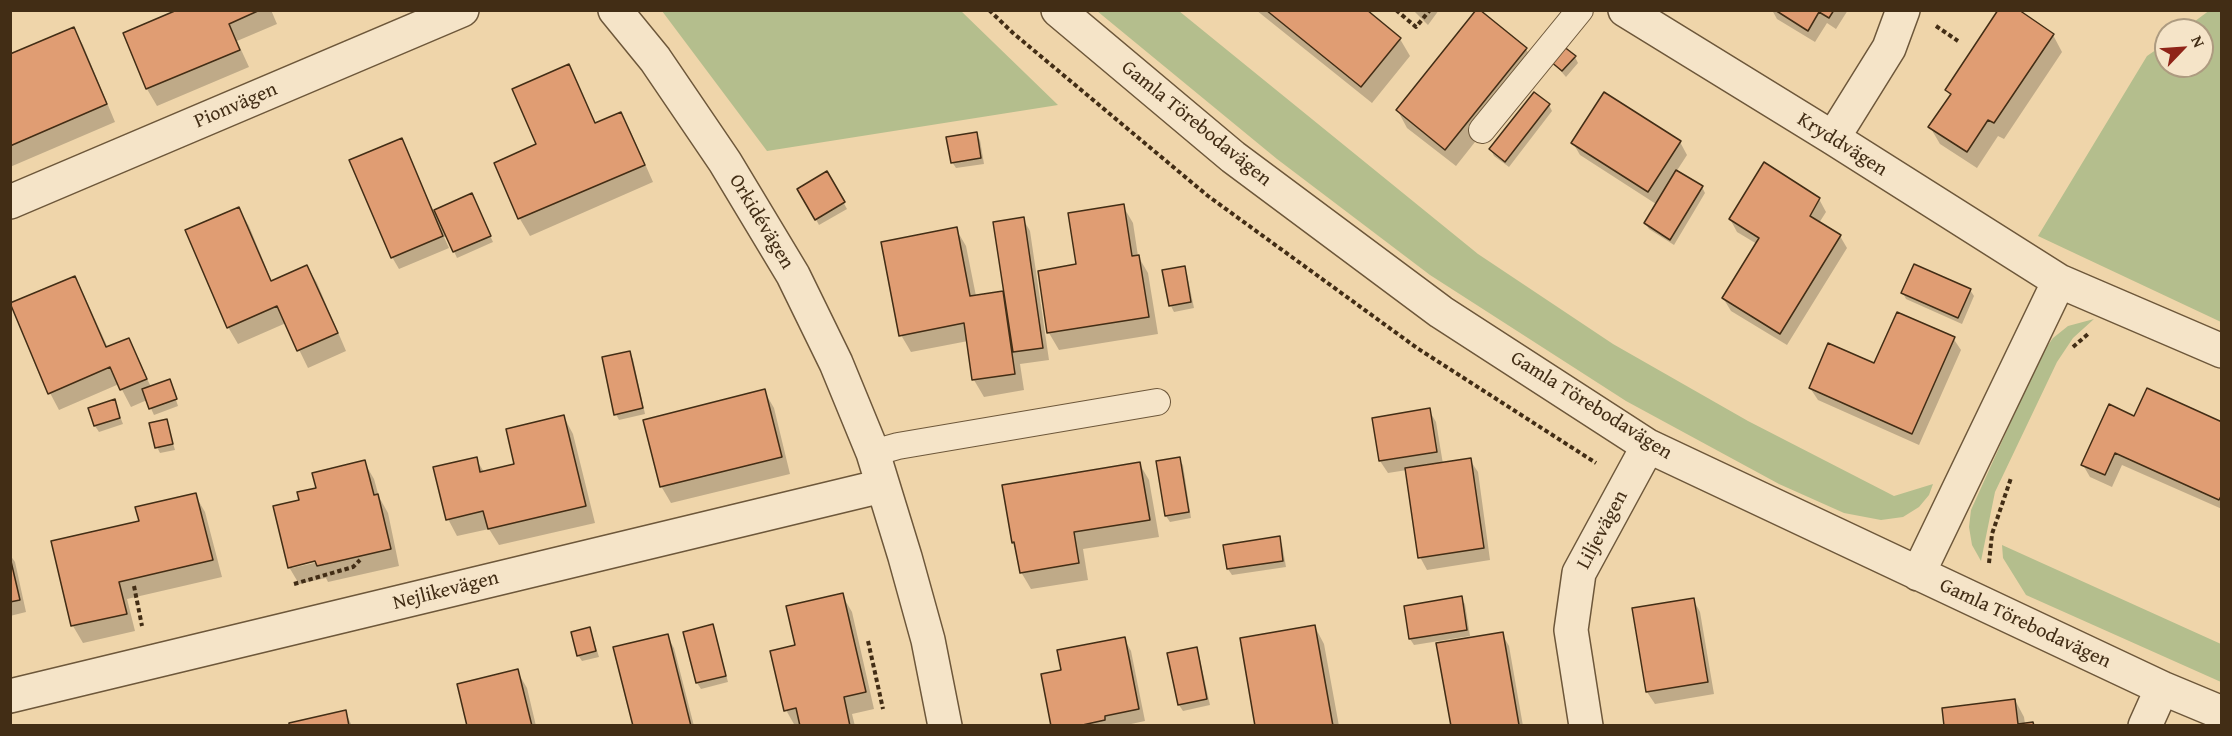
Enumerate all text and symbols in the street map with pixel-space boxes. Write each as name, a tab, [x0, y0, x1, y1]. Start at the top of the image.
north arrow	[2154, 18, 2214, 78]
text: N	[2185, 31, 2212, 51]
street label: Gamla Törebodavägen	[1116, 56, 1276, 192]
street label: Pionvägen	[191, 78, 281, 134]
street label: Kryddvägen	[1793, 108, 1891, 182]
street label: Orkidévägen	[723, 170, 799, 274]
street label: Gamla Törebodavägen	[1506, 347, 1676, 465]
street label: Liljevägen	[1572, 487, 1634, 573]
street label: Nejlikevägen	[391, 566, 501, 616]
street label: Gamla Törebodavägen	[1936, 574, 2114, 674]

